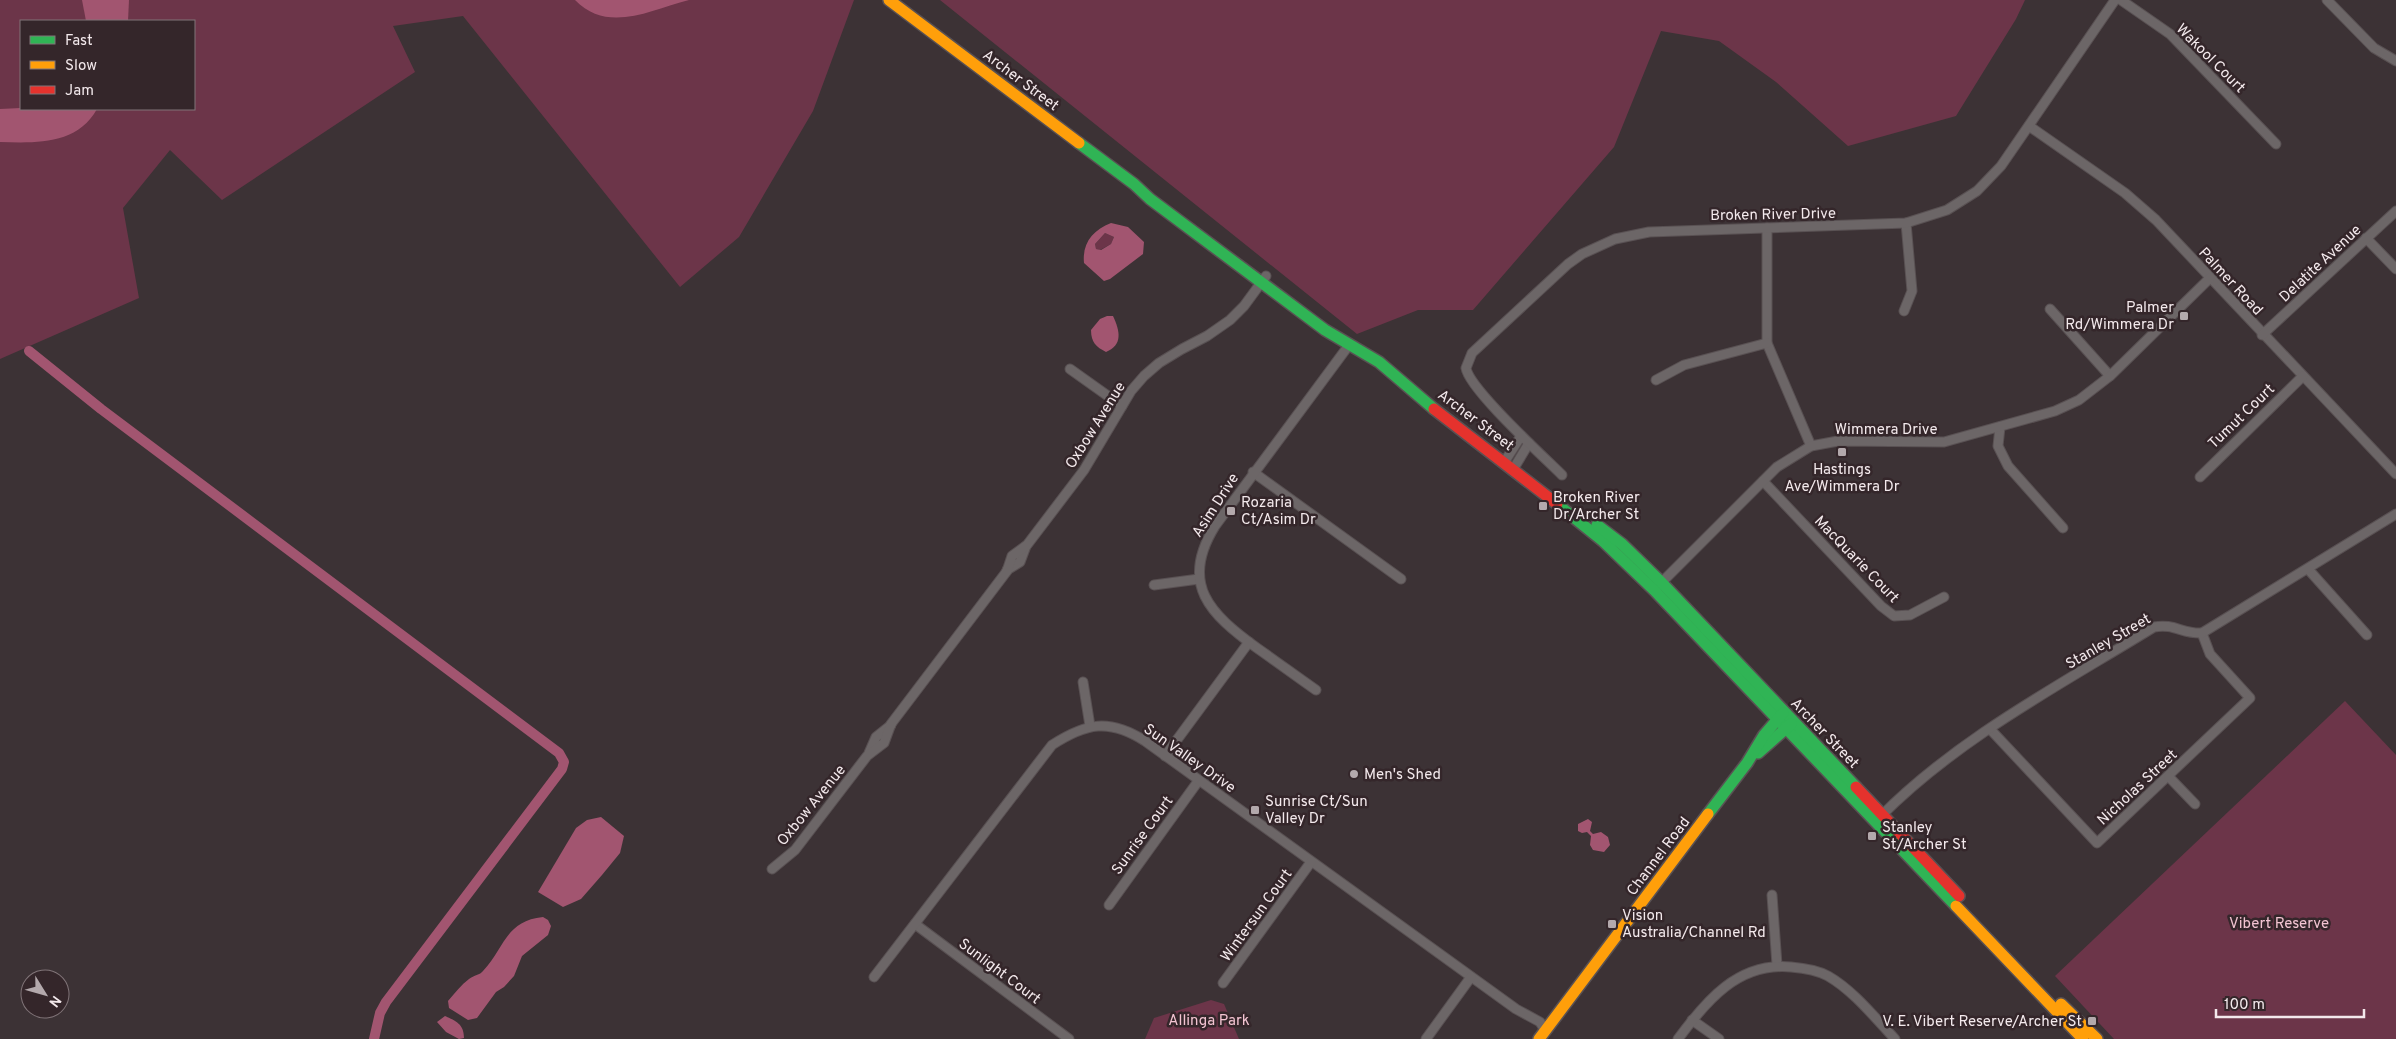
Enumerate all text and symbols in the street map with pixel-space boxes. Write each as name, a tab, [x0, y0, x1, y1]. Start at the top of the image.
legend	[20, 20, 195, 110]
street label: Wakool Court	[2171, 20, 2249, 98]
text: Fast	[65, 32, 93, 51]
street label: Archer Street	[978, 46, 1062, 116]
text: Slow	[65, 57, 97, 76]
text: Jam	[65, 82, 94, 101]
street label: Broken River Drive	[1710, 205, 1836, 226]
street label: Delatite Avenue	[2276, 221, 2366, 307]
street label: Palmer Road	[2194, 244, 2266, 320]
place label: Palmer Rd/Wimmera Dr	[2065, 299, 2174, 335]
marker: Palmer Rd/Wimmera Dr	[2178, 310, 2190, 322]
street label: Oxbow Avenue	[1062, 379, 1131, 473]
street label: Tumut Court	[2205, 381, 2279, 454]
street label: Archer Street	[1433, 386, 1517, 456]
street label: Wimmera Drive	[1835, 421, 1937, 440]
marker: Hastings Ave/Wimmera Dr	[1836, 446, 1848, 458]
place label: Hastings Ave/Wimmera Dr	[1784, 461, 1900, 497]
street label: Asim Drive	[1188, 470, 1244, 541]
place label: Broken River Dr/Archer St	[1553, 489, 1640, 525]
place label: Rozaria Ct/Asim Dr	[1241, 494, 1316, 530]
marker: Broken River Dr/Archer St	[1537, 500, 1549, 512]
marker: Rozaria Ct/Asim Dr	[1225, 505, 1237, 517]
street label: MacQuarie Court	[1809, 512, 1902, 608]
street label: Stanley Street	[2063, 610, 2155, 674]
street label: Archer Street	[1786, 695, 1862, 773]
street label: Sun Valley Drive	[1139, 720, 1239, 798]
street label: Nicholas Street	[2094, 746, 2182, 830]
street label: Oxbow Avenue	[774, 762, 851, 850]
place label: Men's Shed	[1364, 766, 1441, 785]
marker: Men's Shed	[1348, 768, 1360, 780]
street label: Sunrise Court	[1108, 793, 1178, 879]
place label: Sunrise Ct/Sun Valley Dr	[1265, 793, 1368, 829]
marker: Sunrise Ct/Sun Valley Dr	[1249, 804, 1261, 816]
street label: Channel Road	[1623, 814, 1695, 900]
place label: Stanley St/Archer St	[1882, 819, 1967, 855]
marker: Stanley St/Archer St	[1866, 830, 1878, 842]
street label: Wintersun Court	[1217, 866, 1297, 966]
place label: Vision Australia/Channel Rd	[1622, 907, 1766, 943]
park label: Vibert Reserve	[2229, 915, 2329, 934]
marker: Vision Australia/Channel Rd	[1606, 918, 1618, 930]
street label: Sunlight Court	[954, 935, 1044, 1009]
north arrow	[20, 969, 70, 1019]
scale bar	[2216, 986, 2364, 1018]
text: N	[44, 992, 64, 1010]
text: 100 m	[2224, 996, 2265, 1015]
park label: Allinga Park	[1168, 1012, 1250, 1031]
place label: V. E. Vibert Reserve/Archer St	[1882, 1013, 2082, 1032]
marker: V. E. Vibert Reserve/Archer St	[2086, 1015, 2098, 1027]

